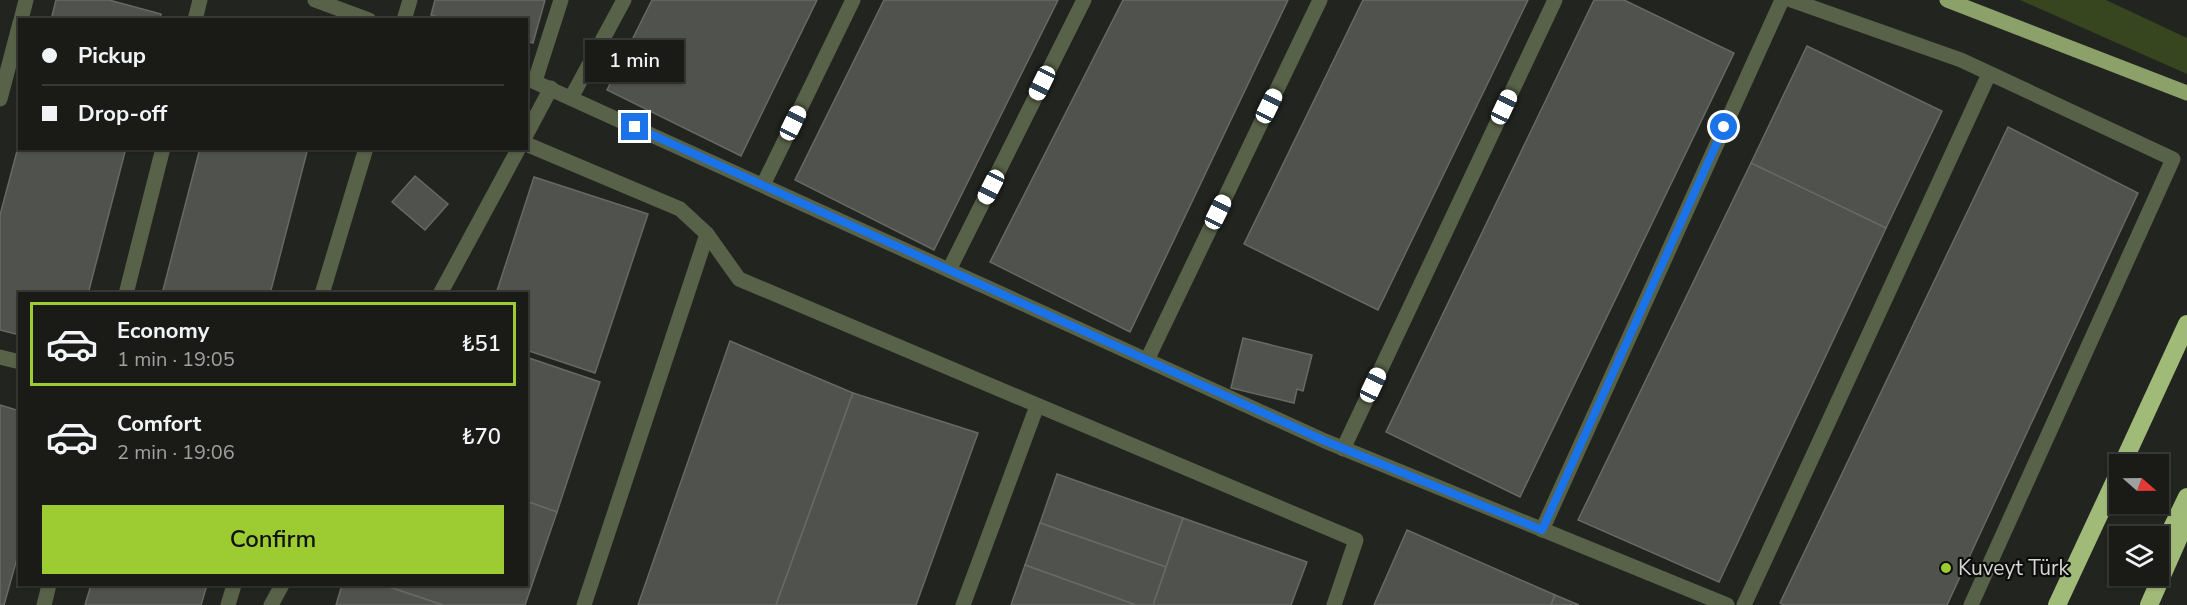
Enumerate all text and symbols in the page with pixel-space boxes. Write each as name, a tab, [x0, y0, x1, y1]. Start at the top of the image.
callout: 1 min	[586, 40, 684, 82]
text: Pickup	[78, 41, 146, 71]
text: 1 min	[609, 47, 660, 74]
car	[1026, 63, 1058, 103]
car	[1253, 86, 1285, 126]
car	[1488, 87, 1520, 127]
text: Drop-off	[78, 99, 167, 129]
car	[777, 103, 809, 143]
route end	[621, 113, 648, 140]
route start	[1710, 113, 1737, 140]
car	[975, 167, 1007, 207]
car	[1202, 192, 1234, 232]
text: Economy	[117, 316, 209, 346]
icon: car	[45, 317, 99, 371]
text: ₺51	[461, 329, 501, 359]
text: 1 min · 19:05	[117, 346, 235, 373]
car	[1357, 365, 1389, 405]
text: Comfort	[117, 409, 201, 439]
icon: car	[45, 410, 99, 464]
text: ₺70	[461, 422, 501, 452]
text: 2 min · 19:06	[117, 439, 235, 466]
north arrow	[2109, 454, 2169, 514]
map controls	[2109, 454, 2169, 586]
button: Confirm	[42, 505, 504, 574]
button: layers	[2109, 526, 2169, 586]
place label: Kuveyt Türk	[1958, 554, 2070, 582]
marker: Kuveyt Türk	[1939, 561, 1953, 575]

